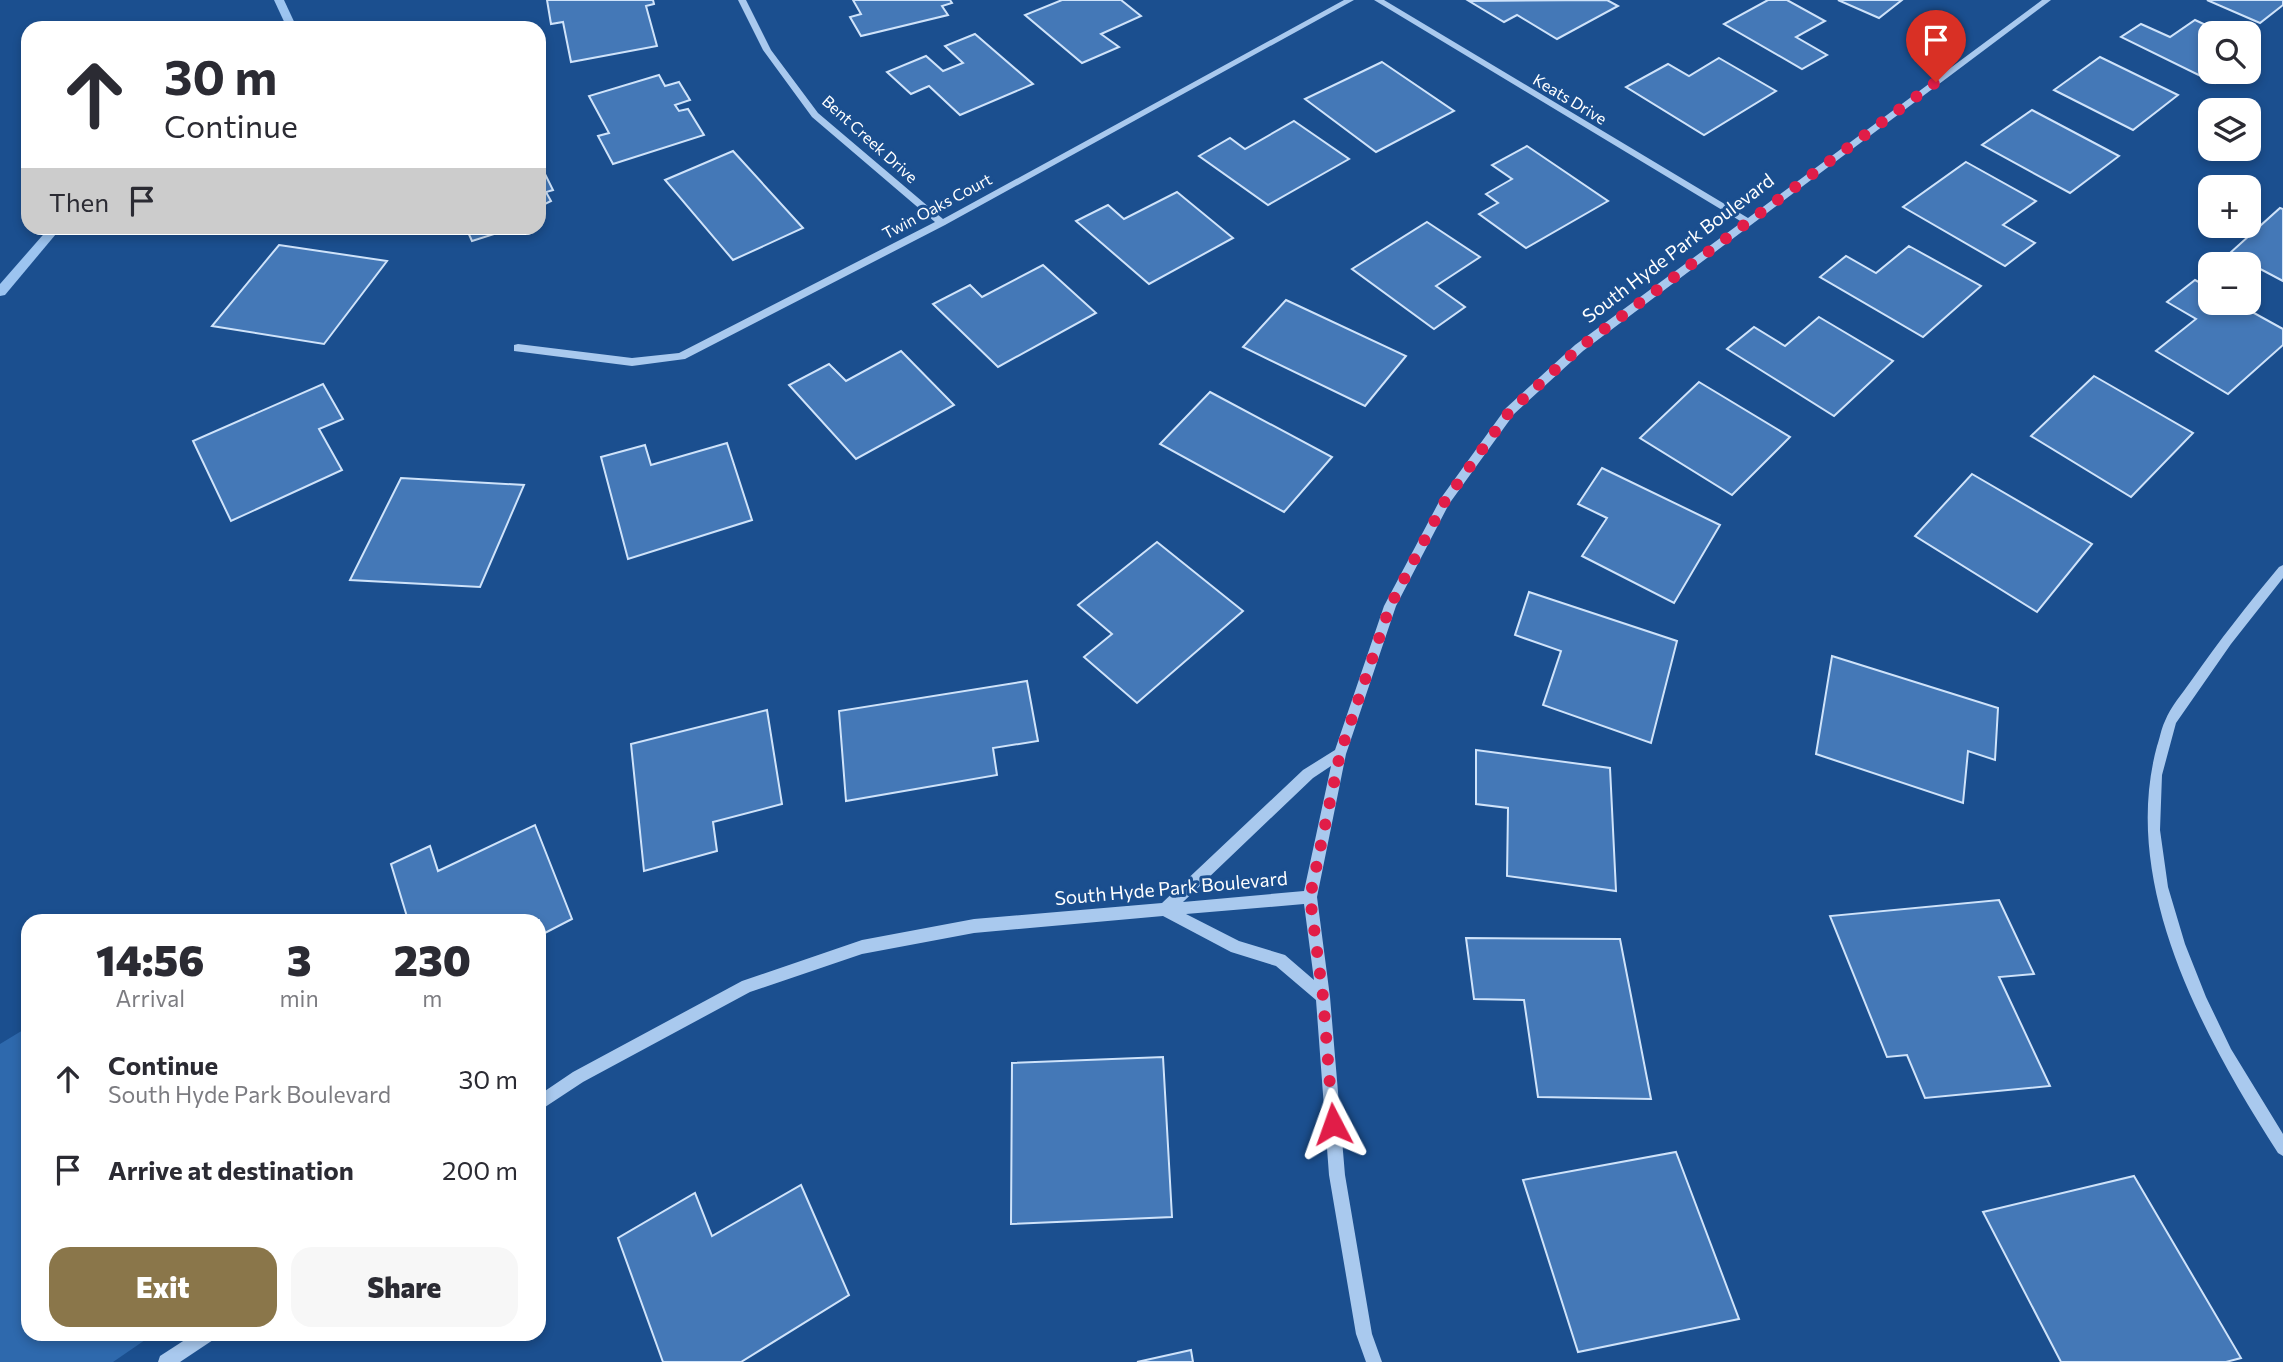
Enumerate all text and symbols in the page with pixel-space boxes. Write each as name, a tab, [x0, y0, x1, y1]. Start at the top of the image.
pin	[1906, 10, 1966, 82]
icon: arrive	[1917, 21, 1955, 59]
map controls	[2198, 21, 2261, 315]
button: search	[2198, 21, 2261, 84]
text: 30 m	[164, 45, 277, 105]
icon: ahead	[49, 49, 140, 140]
street label: Keats Drive	[1530, 69, 1611, 128]
street label: Bent Creek Drive	[819, 91, 922, 186]
button: layers	[2198, 98, 2261, 161]
text: Continue	[164, 105, 298, 145]
street label: South Hyde Park Boulevard	[1577, 168, 1778, 327]
street label: Twin Oaks Court	[879, 169, 995, 242]
button: +	[2198, 175, 2261, 238]
icon: arrive	[123, 182, 161, 220]
text: Then	[49, 186, 109, 217]
button: −	[2198, 252, 2261, 315]
street label: South Hyde Park Boulevard	[1053, 866, 1288, 909]
text: 14:56	[96, 933, 204, 985]
text: 3	[287, 933, 311, 985]
text: 230	[394, 933, 471, 985]
text: Arrival	[115, 984, 185, 1012]
text: min	[279, 984, 319, 1012]
text: m	[422, 984, 442, 1012]
text: Continue	[108, 1049, 218, 1080]
icon: ahead	[49, 1060, 87, 1098]
text: 30 m	[459, 1063, 518, 1094]
text: South Hyde Park Boulevard	[108, 1080, 391, 1108]
position arrow	[1296, 1087, 1370, 1161]
icon: arrive	[49, 1151, 87, 1189]
text: Arrive at destination	[108, 1154, 354, 1185]
text: 200 m	[442, 1154, 518, 1185]
button: Exit	[49, 1247, 277, 1327]
button: Share	[291, 1247, 518, 1327]

